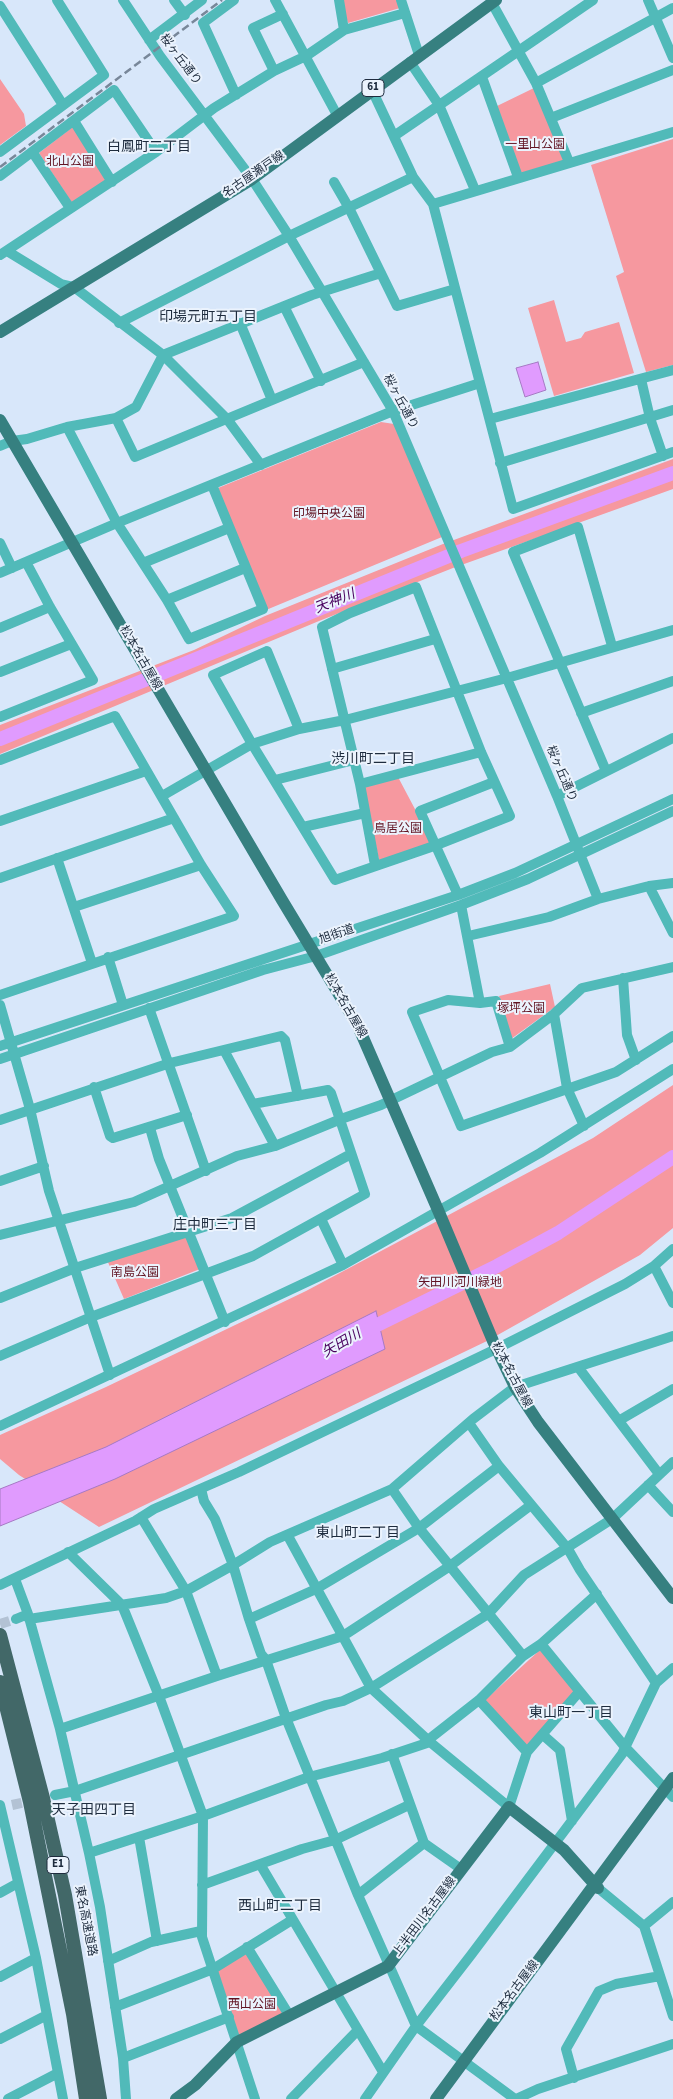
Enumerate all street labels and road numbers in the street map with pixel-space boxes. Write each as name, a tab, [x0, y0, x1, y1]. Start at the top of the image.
street label: 桜ヶ丘通り	[156, 32, 204, 88]
road number: 61	[362, 80, 384, 96]
street label: 名古屋瀬戸線	[220, 148, 288, 202]
street label: 桜ヶ丘通り	[380, 372, 420, 432]
street label: 松本名古屋線	[116, 623, 164, 693]
street label: 桜ヶ丘通り	[543, 744, 579, 804]
street label: 旭街道	[318, 922, 356, 948]
street label: 松本名古屋線	[321, 971, 369, 1041]
street label: 松本名古屋線	[488, 1340, 534, 1410]
road number: E1	[47, 1856, 69, 1874]
street label: 上半田川名古屋線	[390, 1874, 460, 1960]
street label: 東名高速道路	[71, 1884, 99, 1958]
street label: 松本名古屋線	[488, 1958, 542, 2024]

